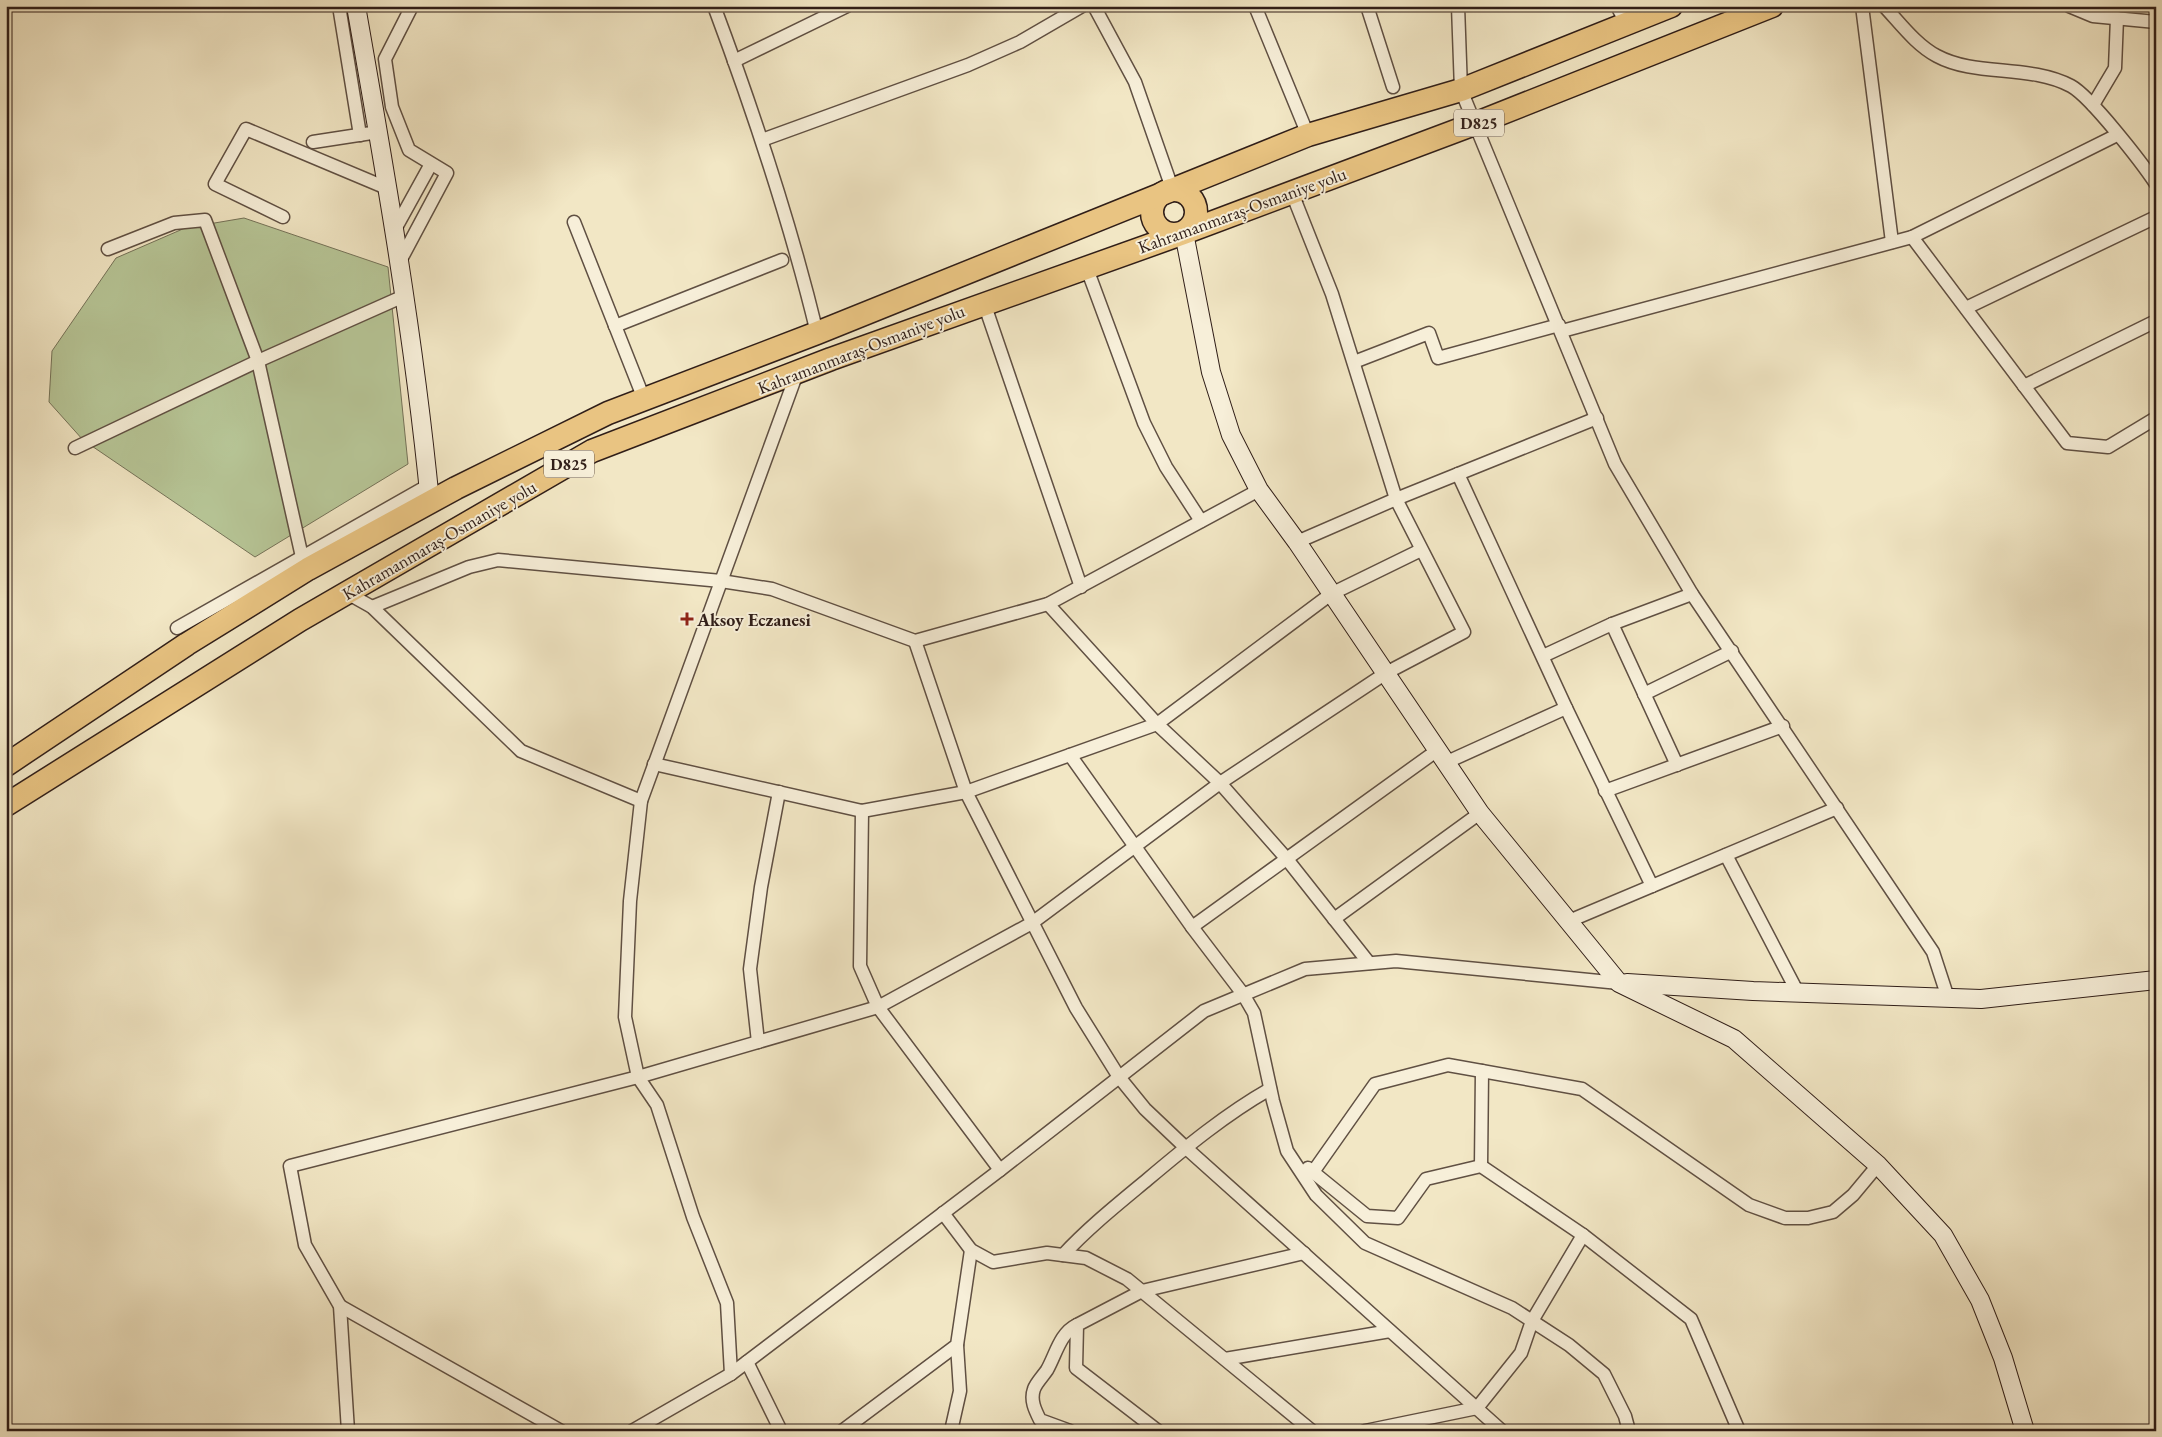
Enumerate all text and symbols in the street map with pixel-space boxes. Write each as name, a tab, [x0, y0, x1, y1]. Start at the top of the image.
road number: D825	[1454, 110, 1504, 136]
street label: Kahramanmaraş-Osmaniye yolu	[1135, 161, 1350, 258]
street label: Kahramanmaraş-Osmaniye yolu	[754, 299, 968, 399]
road number: D825	[544, 450, 594, 478]
street label: Kahramanmaraş-Osmaniye yolu	[338, 475, 541, 605]
place label: Aksoy Eczanesi	[696, 608, 811, 631]
marker: Aksoy Eczanesi	[681, 613, 693, 625]

